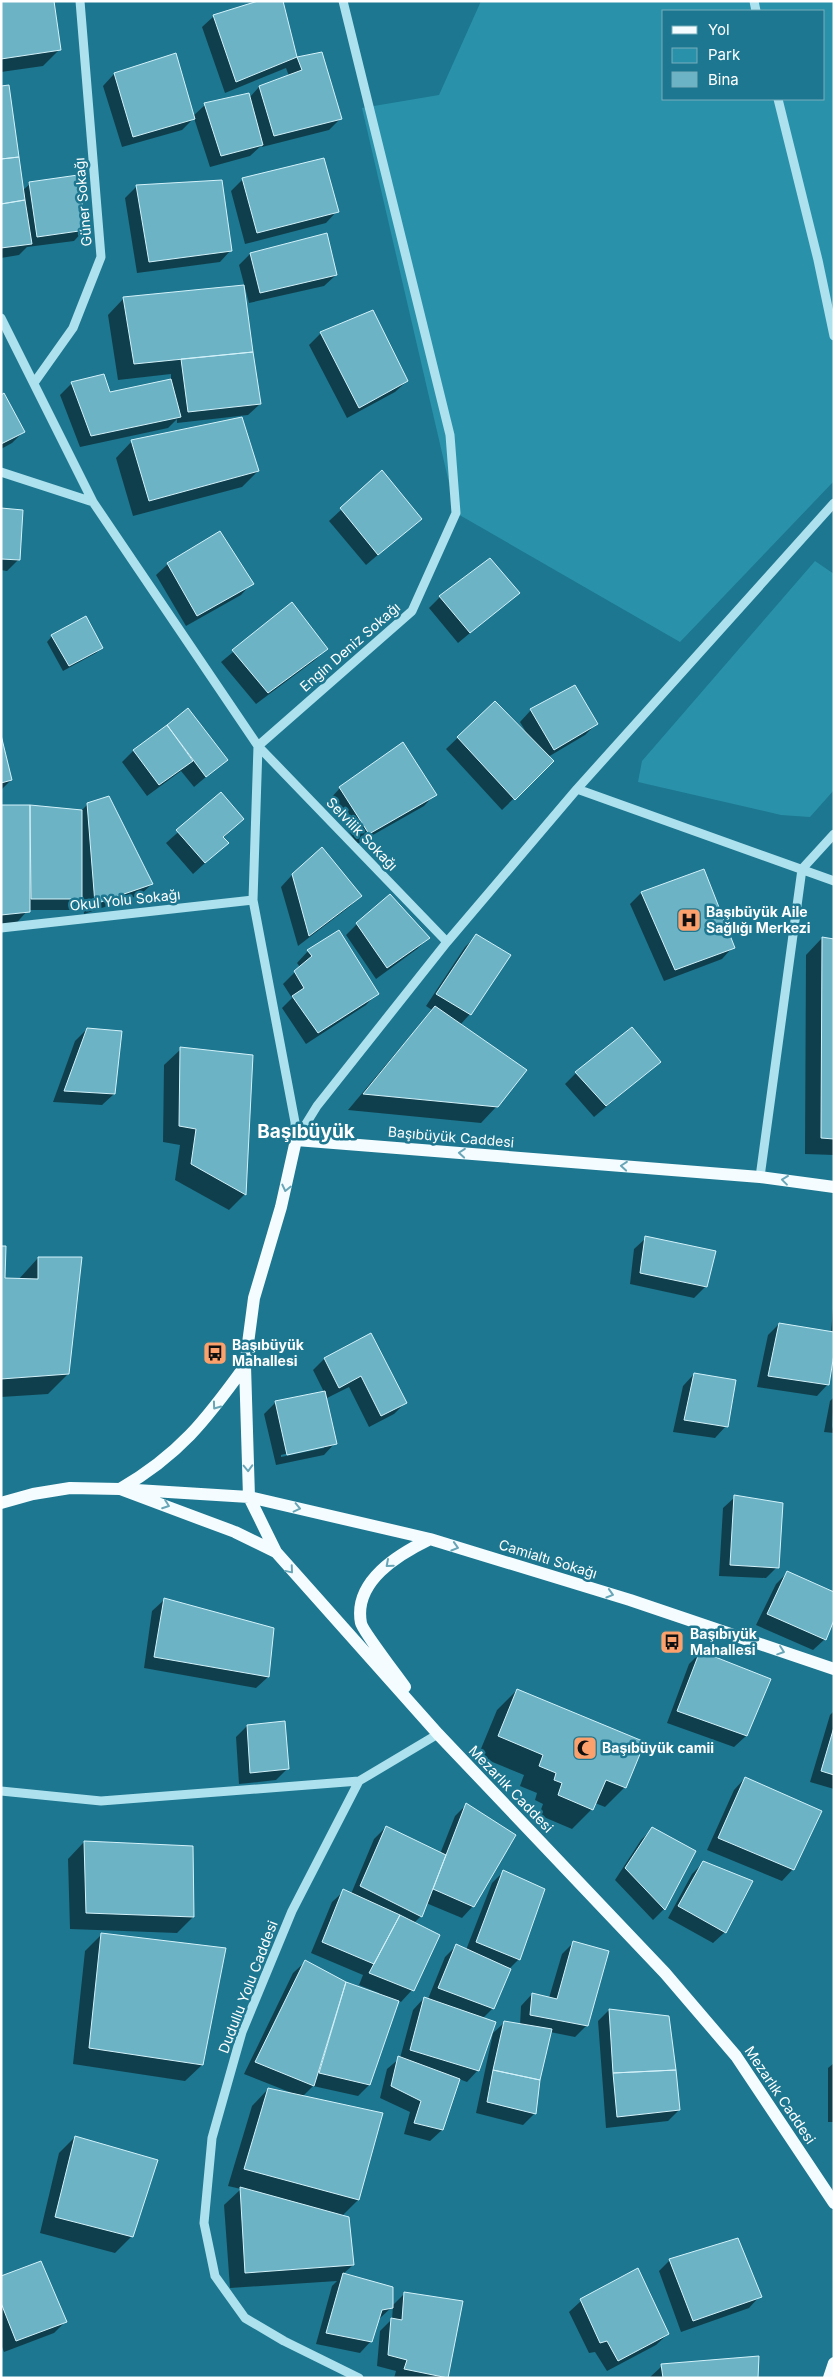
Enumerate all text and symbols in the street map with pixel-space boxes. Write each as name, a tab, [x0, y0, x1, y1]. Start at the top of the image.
legend	[662, 10, 825, 100]
text: Yol	[708, 20, 730, 39]
text: Park	[708, 45, 741, 64]
text: Bina	[708, 70, 739, 89]
street label: Güner Sokağı	[70, 157, 95, 247]
street label: Engin Deniz Sokağı	[296, 598, 403, 695]
street label: Selvilik Sokağı	[323, 794, 402, 874]
street label: Okul Yolu Sokağı	[69, 885, 181, 914]
place label: Başıbüyük Aile Sağlığı Merkezi	[706, 903, 811, 936]
hospital icon: Başıbüyük Aile Sağlığı Merkezi	[676, 907, 702, 933]
district label: Başıbüyük	[257, 1120, 355, 1143]
street label: Başıbüyük Caddesi	[387, 1123, 515, 1150]
one-way arrow	[457, 1148, 465, 1159]
one-way arrow	[619, 1161, 627, 1172]
one-way arrow	[781, 1175, 789, 1186]
one-way arrow	[281, 1183, 292, 1192]
place label: Başıbüyük Mahallesi	[232, 1336, 305, 1369]
bus stop icon: Başıbüyük Mahallesi	[202, 1340, 228, 1366]
one-way arrow	[213, 1400, 222, 1410]
one-way arrow	[243, 1464, 254, 1472]
one-way arrow	[162, 1499, 170, 1509]
one-way arrow	[292, 1502, 301, 1513]
street label: Camialtı Sokağı	[497, 1535, 599, 1582]
one-way arrow	[450, 1541, 458, 1551]
one-way arrow	[385, 1559, 394, 1568]
one-way arrow	[284, 1564, 293, 1573]
one-way arrow	[605, 1588, 614, 1598]
place label: Başıbıyük Mahallesi	[690, 1625, 758, 1658]
bus stop icon: Başıbıyük Mahallesi	[659, 1629, 685, 1655]
one-way arrow	[776, 1645, 784, 1655]
mosque icon: Başıbüyük camii	[572, 1735, 598, 1761]
place label: Başıbüyük camii	[602, 1739, 714, 1756]
street label: Mezarlık Caddesi	[466, 1742, 557, 1836]
street label: Dudullu Yolu Caddesi	[214, 1918, 281, 2056]
street label: Mezarlık Caddesi	[741, 2043, 819, 2147]

